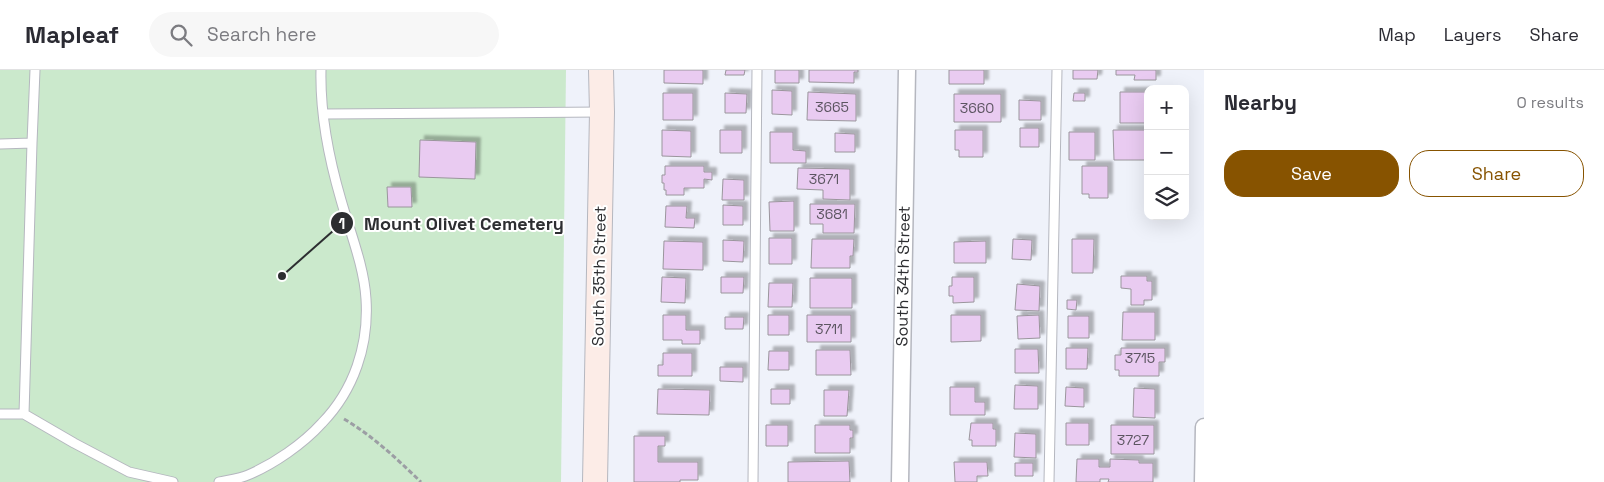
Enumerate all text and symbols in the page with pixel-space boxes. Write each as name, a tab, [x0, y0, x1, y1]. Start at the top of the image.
search box	[149, 12, 499, 57]
text: Mapleaf	[25, 19, 119, 50]
icon: search	[167, 21, 195, 49]
text: Search here	[207, 22, 317, 47]
text: Map	[1378, 23, 1416, 46]
text: Layers	[1444, 23, 1501, 46]
text: Share	[1529, 23, 1579, 46]
map controls	[1144, 85, 1189, 220]
button: +	[1144, 85, 1189, 130]
text: Nearby	[1224, 89, 1297, 116]
text: 0 results	[1516, 92, 1584, 113]
house number: 3665	[815, 98, 849, 116]
house number: 3660	[960, 99, 994, 117]
button: −	[1144, 130, 1189, 175]
button: Save	[1224, 150, 1399, 197]
button: Share	[1409, 150, 1584, 197]
house number: 3671	[809, 170, 839, 188]
button: layers	[1144, 175, 1189, 220]
house number: 3681	[816, 205, 848, 223]
street label: South 35th Street	[587, 206, 611, 346]
street label: South 34th Street	[891, 206, 915, 346]
callout: Mount Olivet Cemetery	[329, 207, 574, 240]
text: Mount Olivet Cemetery	[364, 212, 564, 235]
text: 1	[339, 214, 345, 233]
house number: 3711	[815, 320, 843, 338]
house number: 3715	[1125, 349, 1155, 367]
house number: 3727	[1117, 431, 1149, 449]

